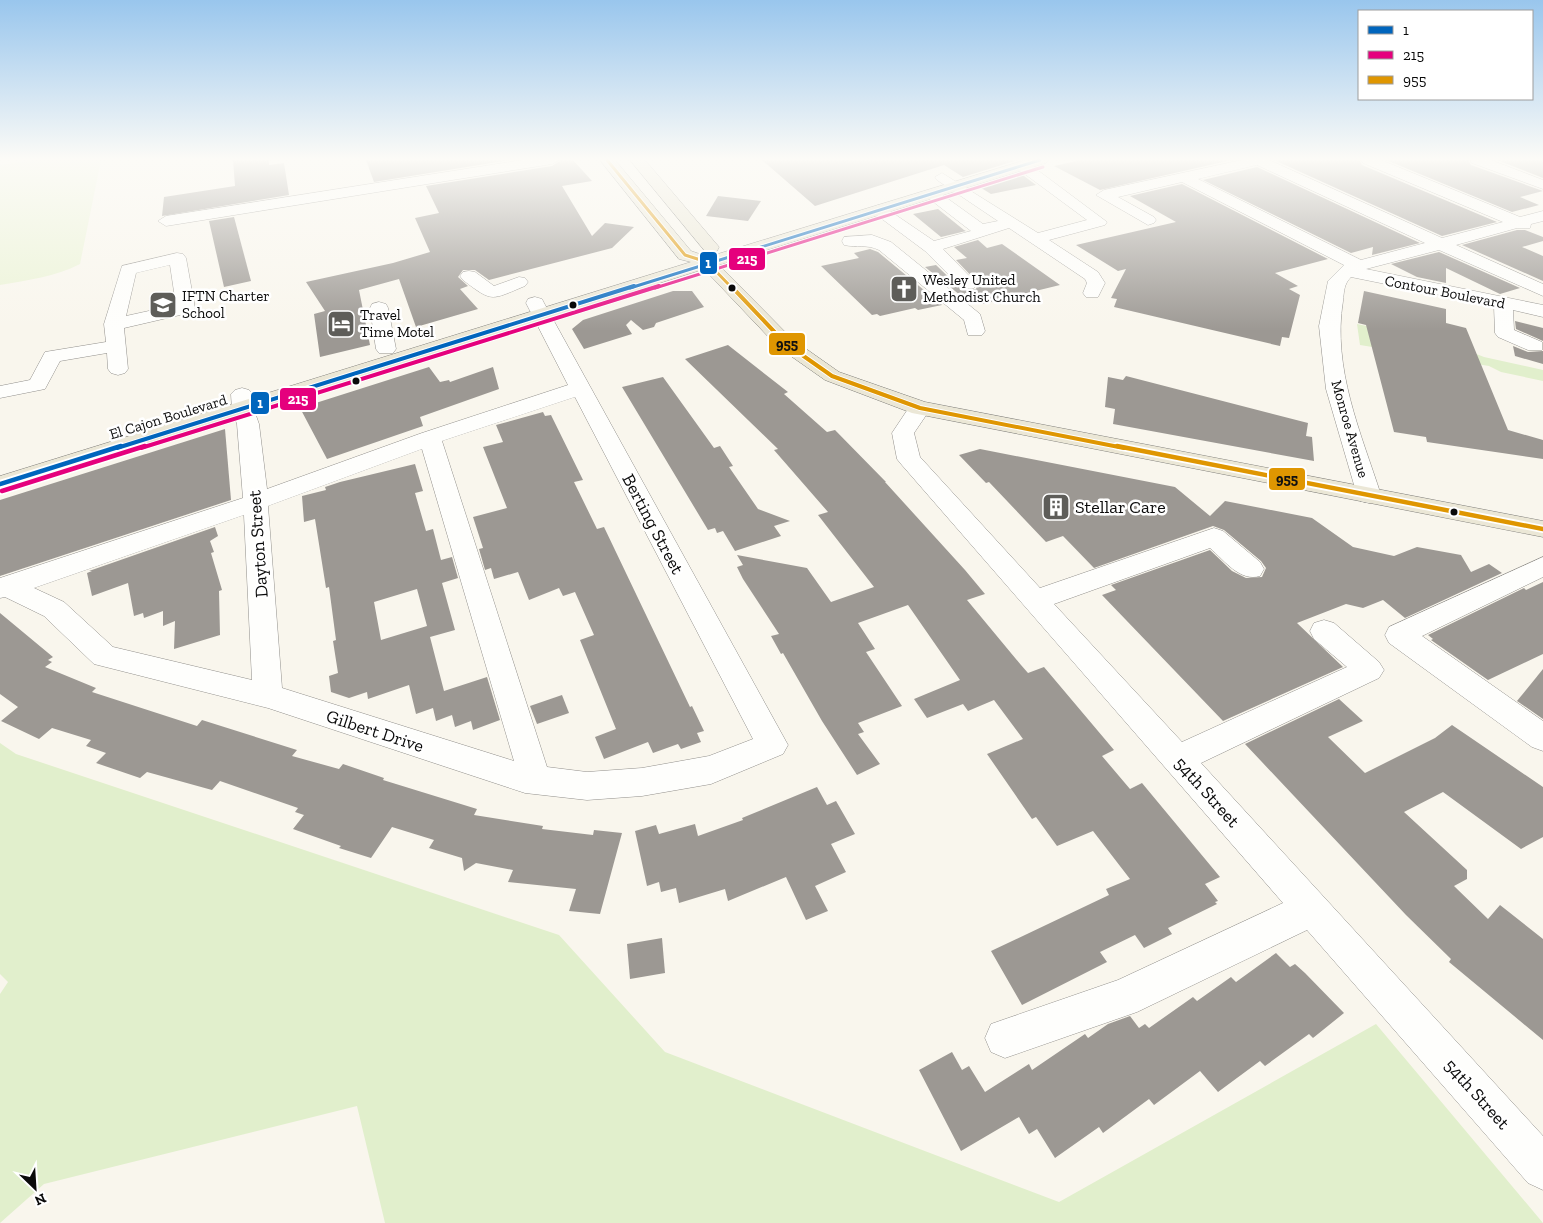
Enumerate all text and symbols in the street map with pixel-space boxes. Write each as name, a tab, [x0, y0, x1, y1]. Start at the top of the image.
legend	[1358, 10, 1533, 100]
text: 1	[1403, 21, 1409, 39]
text: 215	[1403, 46, 1425, 64]
text: 955	[1403, 71, 1427, 89]
line badge: 215	[728, 247, 766, 271]
line badge: 1	[699, 251, 718, 275]
text: 215	[737, 251, 757, 268]
text: 1	[705, 255, 711, 272]
place label: Wesley United Methodist Church	[923, 271, 1041, 306]
street label: Contour Boulevard	[1383, 271, 1508, 313]
church icon: Wesley United Methodist Church	[889, 274, 919, 304]
unlabelled marker	[727, 283, 737, 293]
place label: IFTN Charter School	[182, 287, 270, 322]
school or university icon: IFTN Charter School	[148, 290, 178, 320]
unlabelled marker	[568, 300, 578, 310]
place label: Travel Time Motel	[360, 306, 434, 341]
hotel icon: Travel Time Motel	[326, 309, 356, 339]
line badge: 955	[768, 332, 806, 356]
text: 955	[776, 336, 798, 353]
unlabelled marker	[351, 376, 361, 386]
street label: Monroe Avenue	[1327, 378, 1373, 480]
line badge: 215	[279, 387, 317, 411]
street label: El Cajon Boulevard	[107, 390, 230, 443]
line badge: 1	[250, 391, 270, 415]
text: 215	[288, 391, 308, 408]
text: 1	[257, 395, 263, 412]
line badge: 955	[1268, 467, 1306, 491]
street label: Berting Street	[617, 470, 689, 578]
text: 955	[1276, 471, 1298, 488]
street label: Dayton Street	[243, 489, 273, 599]
building icon: Stellar Care	[1041, 492, 1071, 522]
place label: Stellar Care	[1075, 496, 1166, 518]
unlabelled marker	[1449, 507, 1459, 517]
street label: Gilbert Drive	[324, 705, 426, 757]
street label: 54th Street	[1170, 752, 1244, 832]
street label: 54th Street	[1440, 1054, 1514, 1134]
north arrow	[10, 1163, 60, 1213]
text: N	[32, 1189, 49, 1209]

